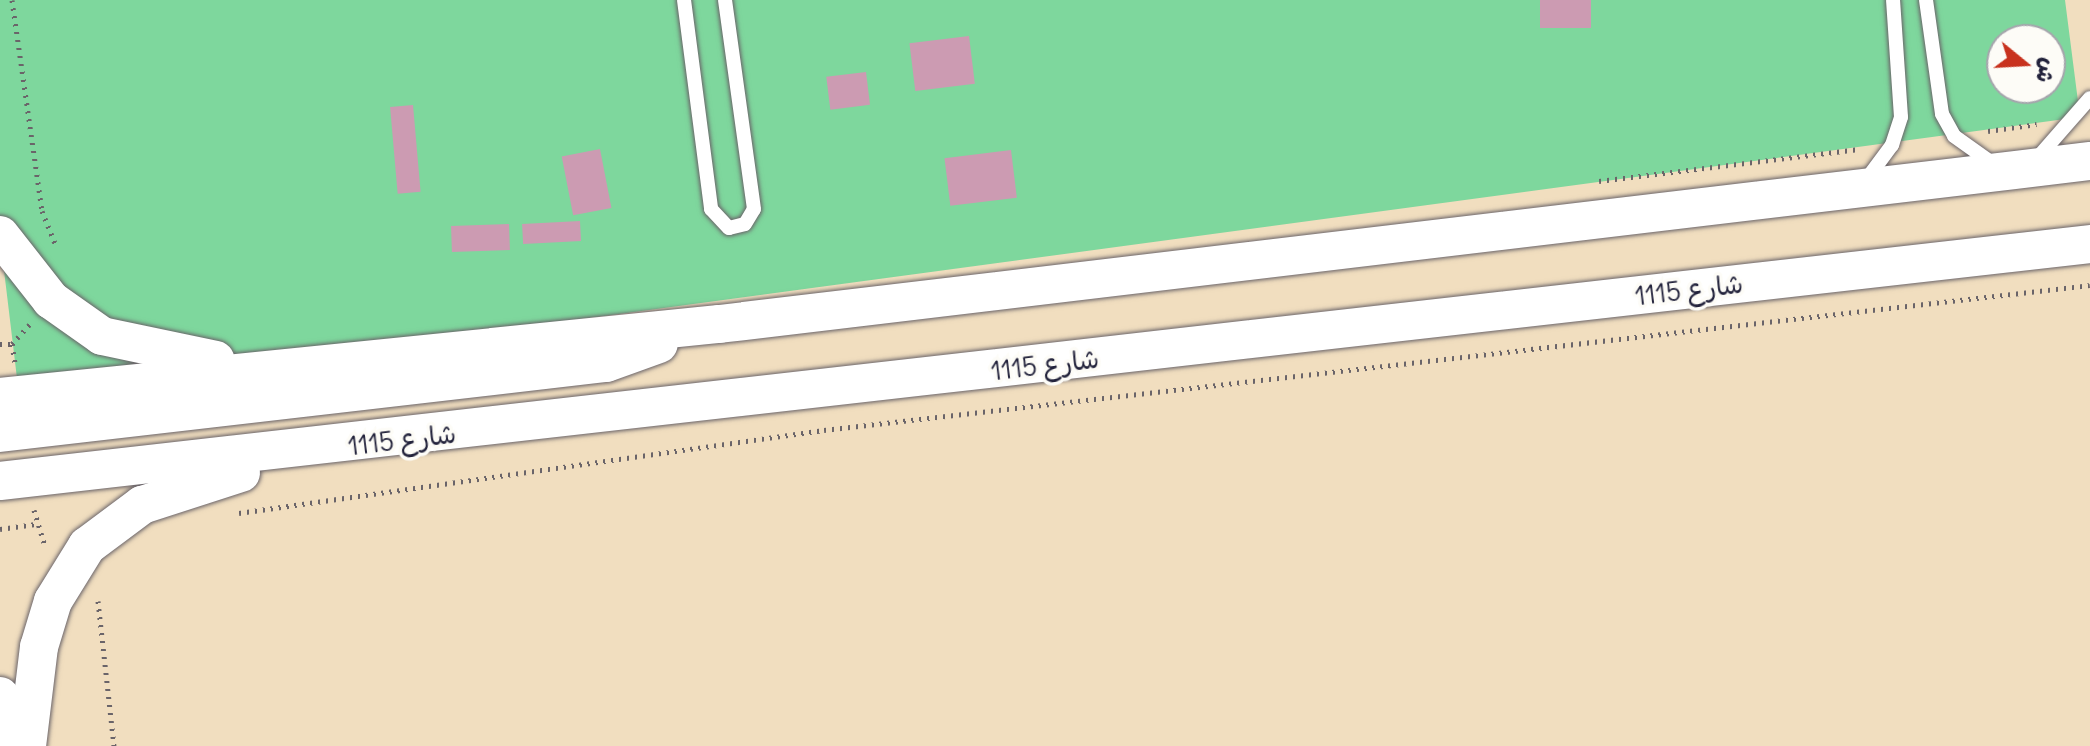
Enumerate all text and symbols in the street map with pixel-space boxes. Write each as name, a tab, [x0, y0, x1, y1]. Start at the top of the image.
north arrow	[1986, 24, 2066, 104]
text: ش	[2030, 55, 2064, 87]
street label: شارع 1115	[1633, 268, 1745, 312]
street label: شارع 1115	[989, 343, 1101, 387]
street label: شارع 1115	[346, 418, 458, 462]

